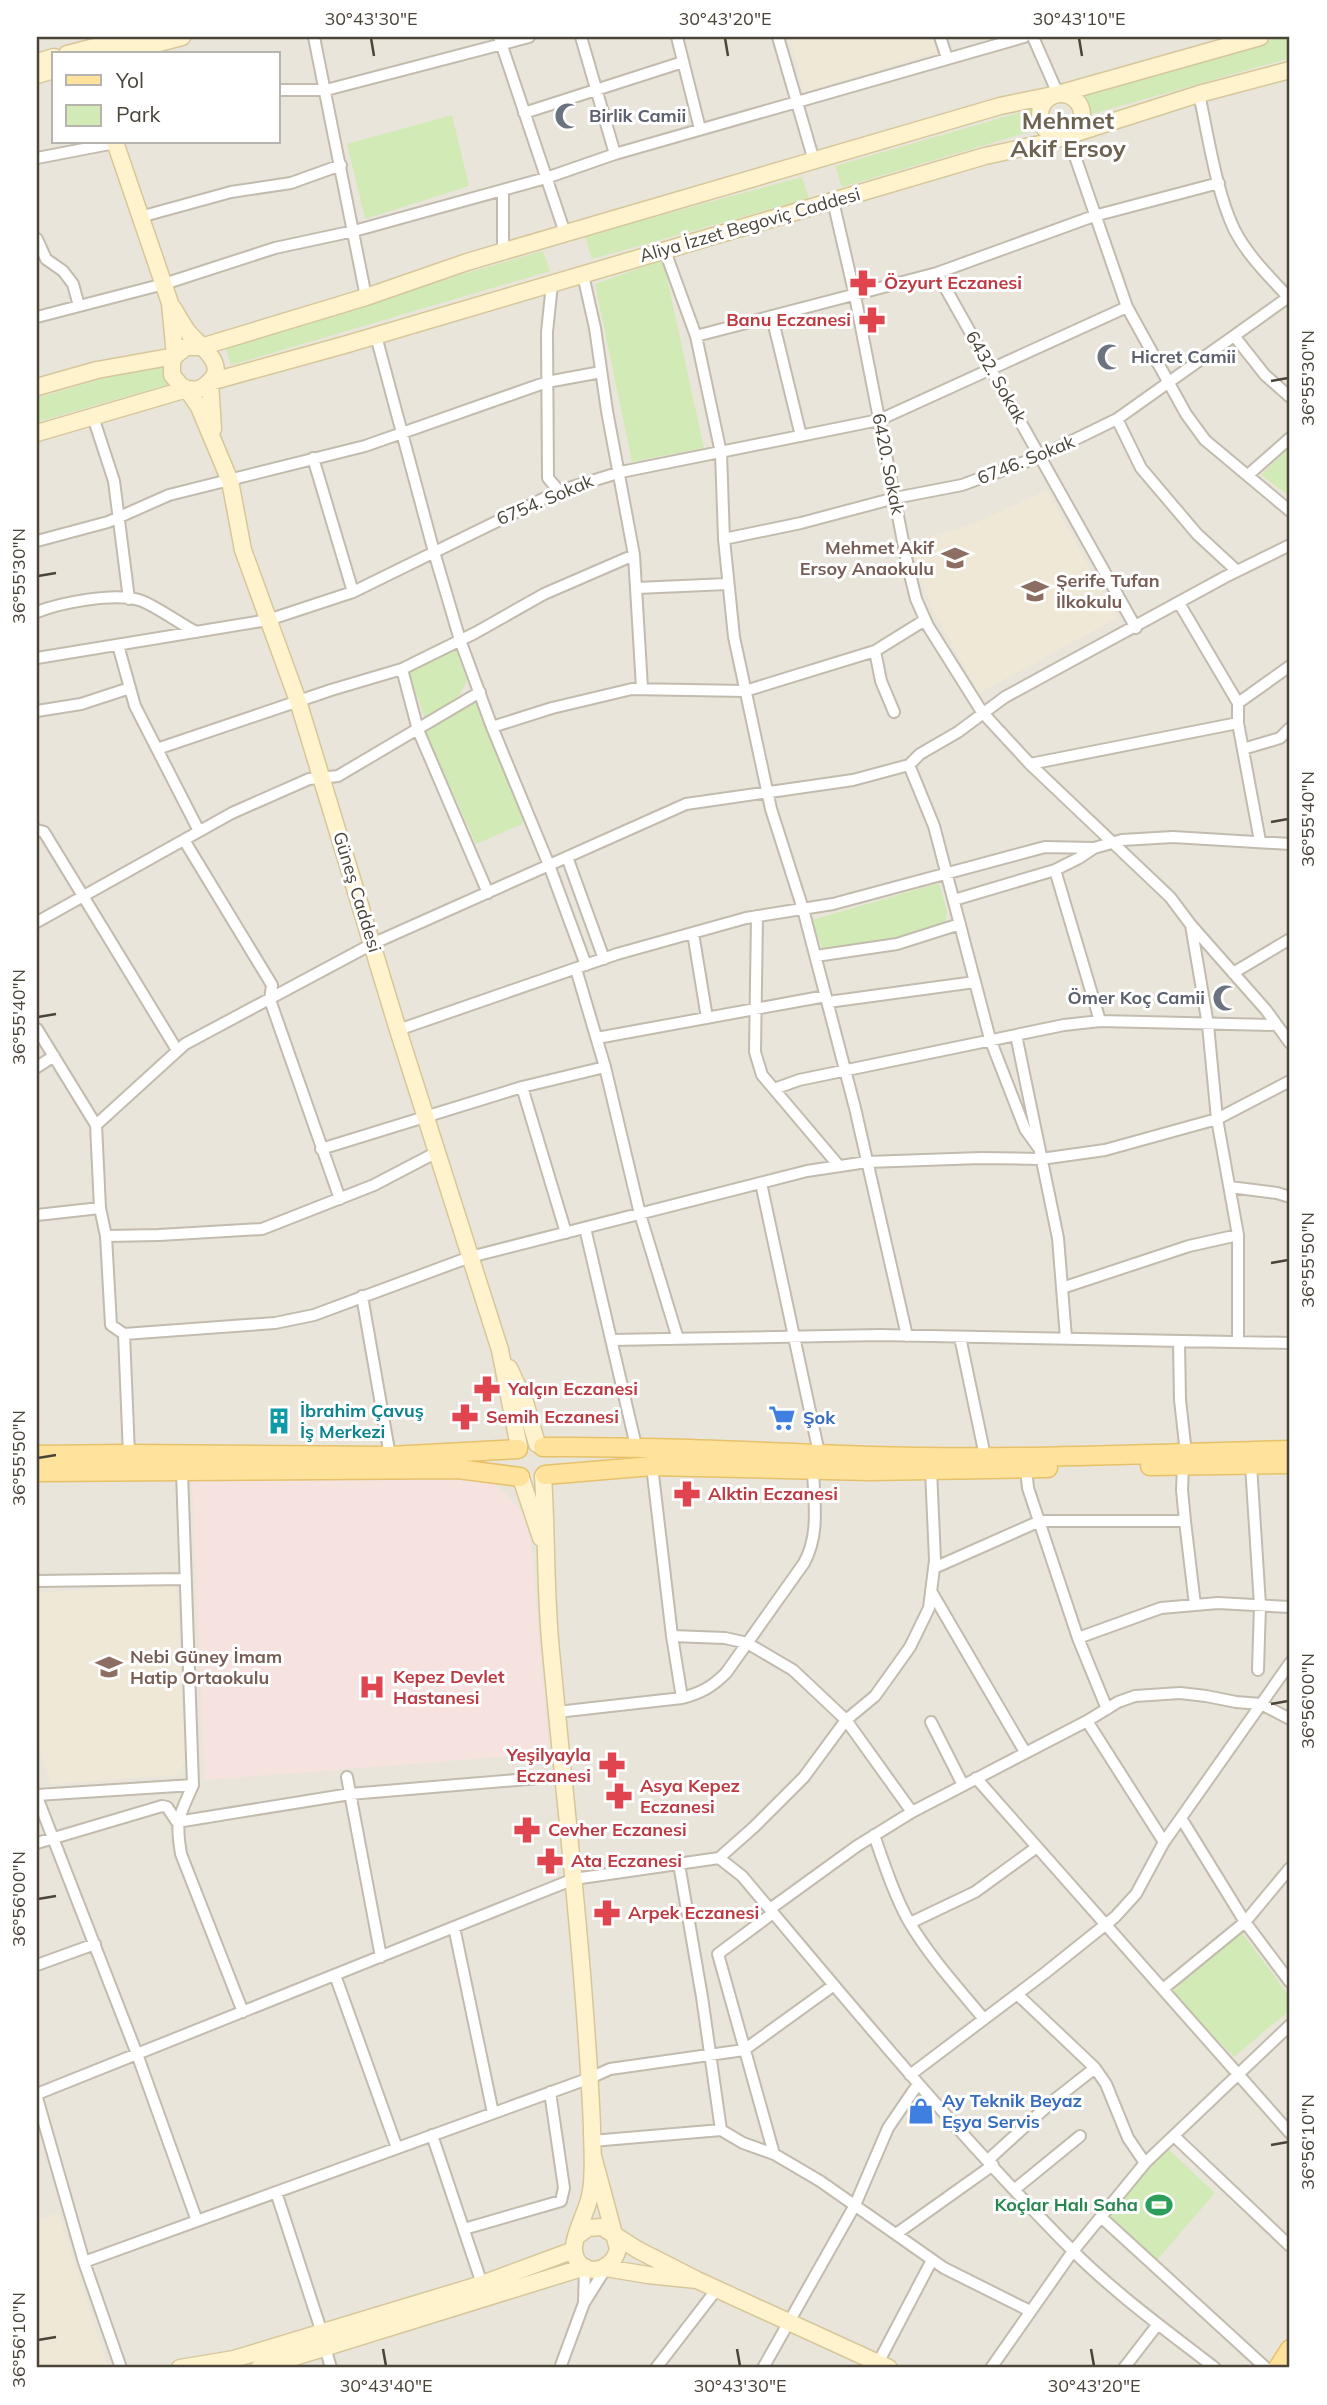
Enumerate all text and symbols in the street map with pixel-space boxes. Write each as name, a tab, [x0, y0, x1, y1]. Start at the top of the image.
text: 30°43'30"E	[324, 7, 418, 30]
text: 30°43'20"E	[678, 7, 772, 30]
text: 30°43'10"E	[1032, 7, 1126, 30]
legend	[52, 52, 280, 144]
text: Yol	[115, 67, 144, 93]
text: Park	[116, 101, 160, 127]
mosque icon: Birlik Camii	[553, 101, 583, 131]
place label: Birlik Camii	[589, 104, 686, 127]
district label: Mehmet Akif Ersoy	[1010, 105, 1127, 163]
street label: Aliya İzzet Begoviç Caddesi	[637, 182, 863, 267]
pharmacy icon: Özyurt Eczanesi	[848, 268, 878, 298]
place label: Özyurt Eczanesi	[884, 271, 1022, 294]
pharmacy icon: Banu Eczanesi	[857, 305, 887, 335]
place label: Banu Eczanesi	[726, 308, 851, 331]
street label: 6432. Sokak	[961, 327, 1032, 428]
text: 36°55'30"N	[1296, 330, 1319, 426]
mosque icon: Hicret Camii	[1095, 342, 1125, 372]
place label: Hicret Camii	[1131, 345, 1236, 368]
street label: 6420. Sokak	[867, 411, 910, 517]
street label: 6746. Sokak	[974, 429, 1078, 489]
street label: 6754. Sokak	[493, 469, 597, 530]
text: 36°55'30"N	[7, 528, 30, 624]
place label: Mehmet Akif Ersoy Anaokulu	[800, 536, 934, 580]
school or university icon: Mehmet Akif Ersoy Anaokulu	[940, 543, 970, 573]
place label: Şerife Tufan İlkokulu	[1056, 569, 1160, 613]
school or university icon: Şerife Tufan İlkokulu	[1020, 576, 1050, 606]
text: 36°55'40"N	[1296, 771, 1319, 867]
street label: Güneş Caddesi	[328, 829, 387, 955]
text: 36°55'40"N	[7, 969, 30, 1065]
mosque icon: Ömer Koç Camii	[1211, 983, 1241, 1013]
place label: Ömer Koç Camii	[1068, 986, 1205, 1009]
text: 36°55'50"N	[1296, 1212, 1319, 1308]
pharmacy icon: Yalçın Eczanesi	[472, 1374, 502, 1404]
place label: Yalçın Eczanesi	[507, 1377, 638, 1400]
place label: İbrahim Çavuş İş Merkezi	[300, 1399, 424, 1443]
pharmacy icon: Semih Eczanesi	[450, 1402, 480, 1432]
supermarket icon: Şok	[767, 1403, 797, 1433]
place label: Semih Eczanesi	[486, 1405, 619, 1428]
building icon: İbrahim Çavuş İş Merkezi	[264, 1406, 294, 1436]
place label: Şok	[803, 1406, 836, 1429]
text: 36°55'50"N	[7, 1410, 30, 1506]
pharmacy icon: Alktin Eczanesi	[672, 1479, 702, 1509]
place label: Alktin Eczanesi	[708, 1482, 838, 1505]
place label: Nebi Güney İmam Hatip Ortaokulu	[130, 1645, 282, 1689]
school or university icon: Nebi Güney İmam Hatip Ortaokulu	[94, 1652, 124, 1682]
text: 36°56'00"N	[1296, 1653, 1319, 1749]
place label: Kepez Devlet Hastanesi	[393, 1665, 505, 1709]
hospital icon: Kepez Devlet Hastanesi	[357, 1672, 387, 1702]
place label: Yeşilyayla Eczanesi	[506, 1743, 591, 1787]
pharmacy icon: Yeşilyayla Eczanesi	[597, 1750, 627, 1780]
place label: Asya Kepez Eczanesi	[640, 1774, 740, 1818]
pharmacy icon: Asya Kepez Eczanesi	[604, 1781, 634, 1811]
pharmacy icon: Cevher Eczanesi	[512, 1815, 542, 1845]
place label: Cevher Eczanesi	[548, 1818, 687, 1841]
pharmacy icon: Ata Eczanesi	[535, 1846, 565, 1876]
place label: Ata Eczanesi	[571, 1849, 682, 1872]
text: 36°56'00"N	[7, 1851, 30, 1947]
pharmacy icon: Arpek Eczanesi	[592, 1898, 622, 1928]
place label: Arpek Eczanesi	[628, 1901, 759, 1924]
place label: Ay Teknik Beyaz Eşya Servis	[942, 2089, 1082, 2133]
text: 36°56'10"N	[1296, 2094, 1319, 2190]
shop icon: Ay Teknik Beyaz Eşya Servis	[906, 2096, 936, 2126]
sports icon: Koçlar Halı Saha	[1144, 2190, 1174, 2220]
place label: Koçlar Halı Saha	[994, 2193, 1138, 2216]
text: 36°56'10"N	[7, 2292, 30, 2388]
text: 30°43'40"E	[339, 2374, 433, 2397]
text: 30°43'30"E	[693, 2374, 787, 2397]
text: 30°43'20"E	[1047, 2374, 1141, 2397]

